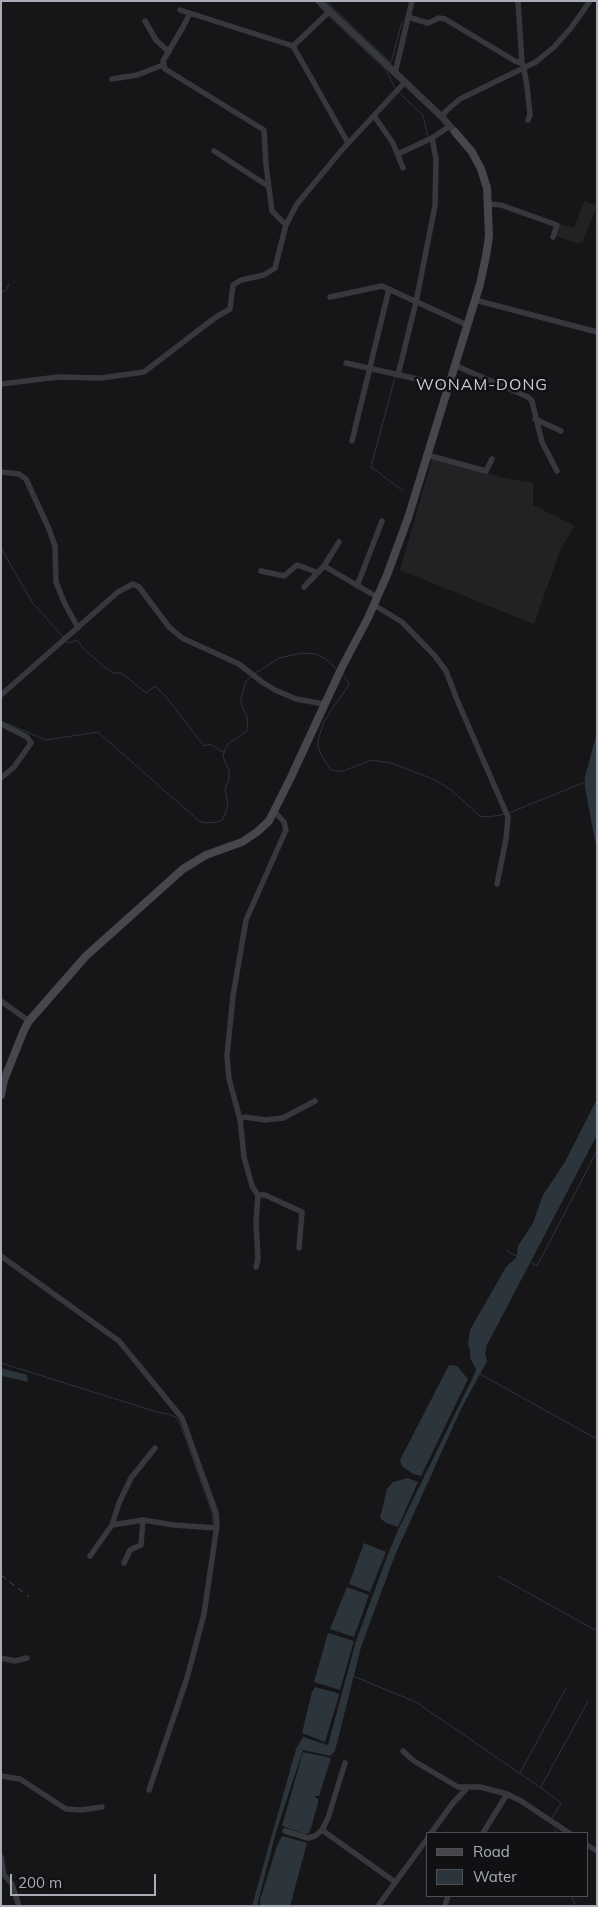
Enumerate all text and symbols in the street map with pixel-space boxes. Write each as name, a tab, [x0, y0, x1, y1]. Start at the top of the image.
district label: WONAM-DONG	[415, 375, 549, 395]
legend	[426, 1832, 588, 1897]
text: Road	[473, 1842, 510, 1861]
scale bar	[12, 1864, 159, 1896]
text: Water	[473, 1867, 517, 1886]
text: 200 m	[18, 1873, 62, 1892]

